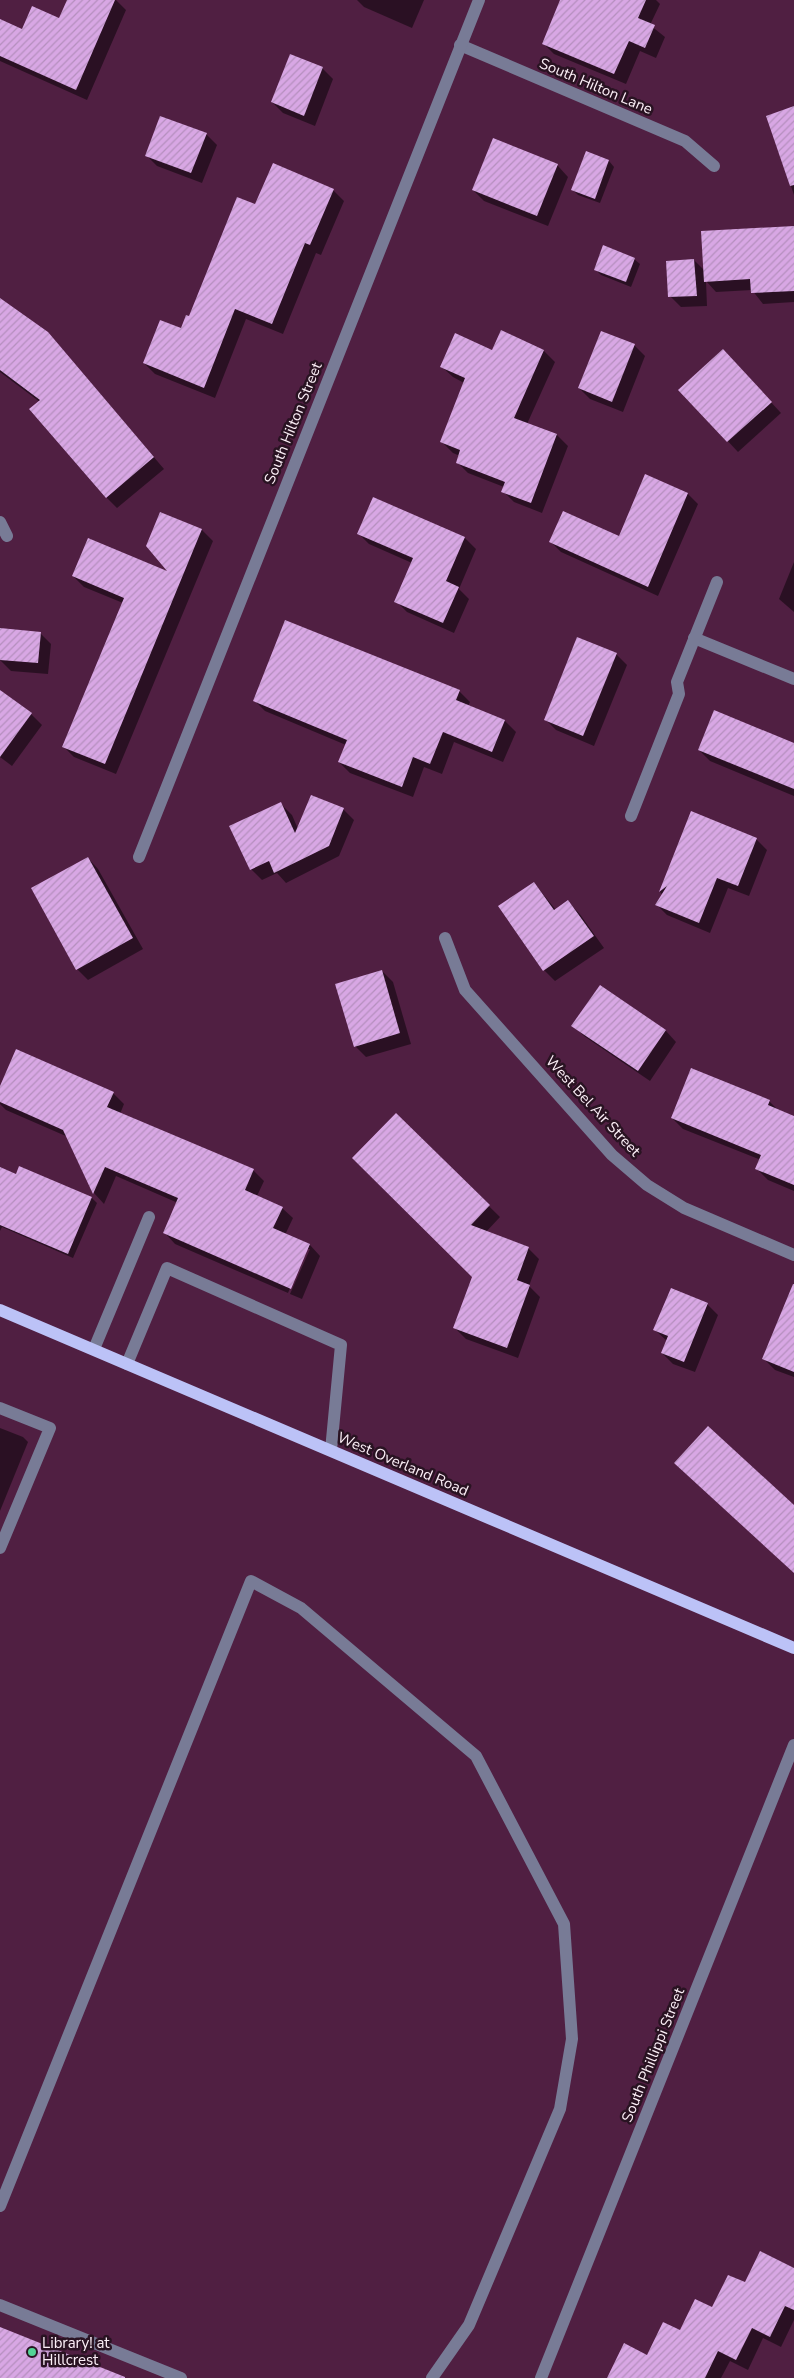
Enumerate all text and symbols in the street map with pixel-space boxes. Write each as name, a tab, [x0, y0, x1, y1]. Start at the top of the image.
street label: South Hilton Lane	[536, 53, 656, 119]
street label: South Hilton Street	[259, 358, 327, 487]
street label: West Bel Air Street	[541, 1051, 645, 1161]
street label: West Overland Road	[334, 1427, 472, 1501]
street label: South Phillippi Street	[617, 1984, 689, 2125]
place label: Library! at Hillcrest	[42, 2333, 110, 2370]
marker: Library! at Hillcrest	[26, 2346, 38, 2358]

